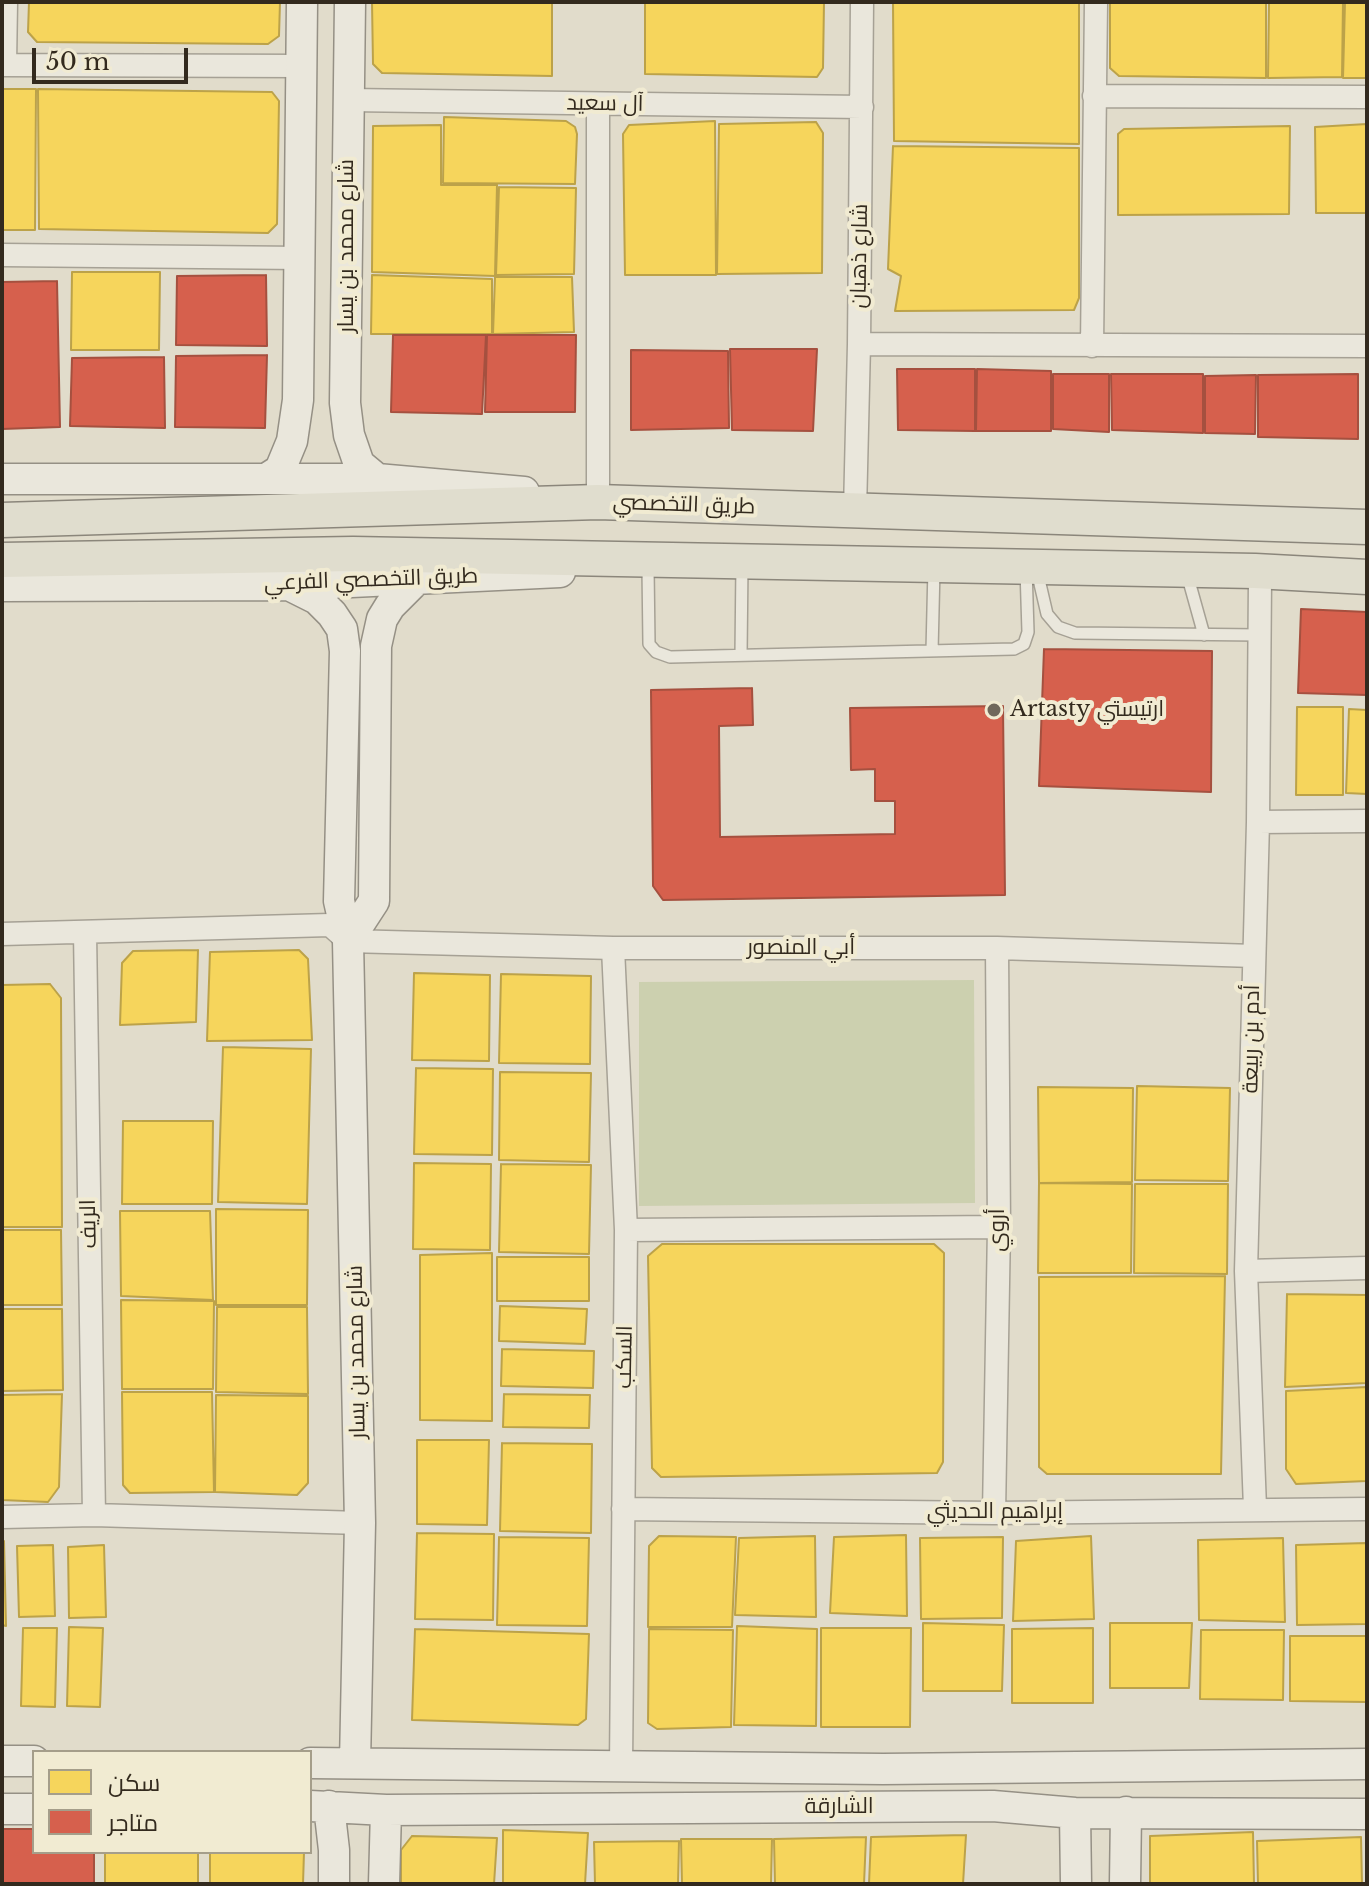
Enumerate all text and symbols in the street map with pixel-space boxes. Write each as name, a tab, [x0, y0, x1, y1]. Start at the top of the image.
scale bar	[36, 32, 192, 82]
text: 50 m	[46, 47, 109, 76]
street label: آل سعيد	[566, 90, 644, 118]
street label: شارع محمد بن يسار	[334, 159, 360, 333]
street label: شارع ذهبان	[846, 203, 874, 309]
street label: طريق التخصصي	[612, 489, 756, 521]
street label: طريق التخصصي الفرعي	[264, 563, 478, 597]
place label: Artasty ارتيستي	[1010, 697, 1164, 723]
marker: Artasty ارتيستي	[985, 701, 1003, 719]
street label: أبي المنصور	[747, 935, 855, 961]
street label: أدم بن ربيعة	[1238, 984, 1266, 1094]
street label: الريف	[75, 1199, 103, 1249]
street label: أروي	[985, 1208, 1011, 1252]
street label: شارع محمد بن يسار	[342, 1265, 372, 1439]
street label: السكب	[611, 1325, 639, 1389]
street label: إبراهيم الحديثي	[927, 1499, 1063, 1525]
legend	[32, 1750, 312, 1854]
text: سكن	[108, 1768, 160, 1797]
street label: الشارقة	[804, 1794, 874, 1820]
text: متاجر	[108, 1808, 158, 1837]

